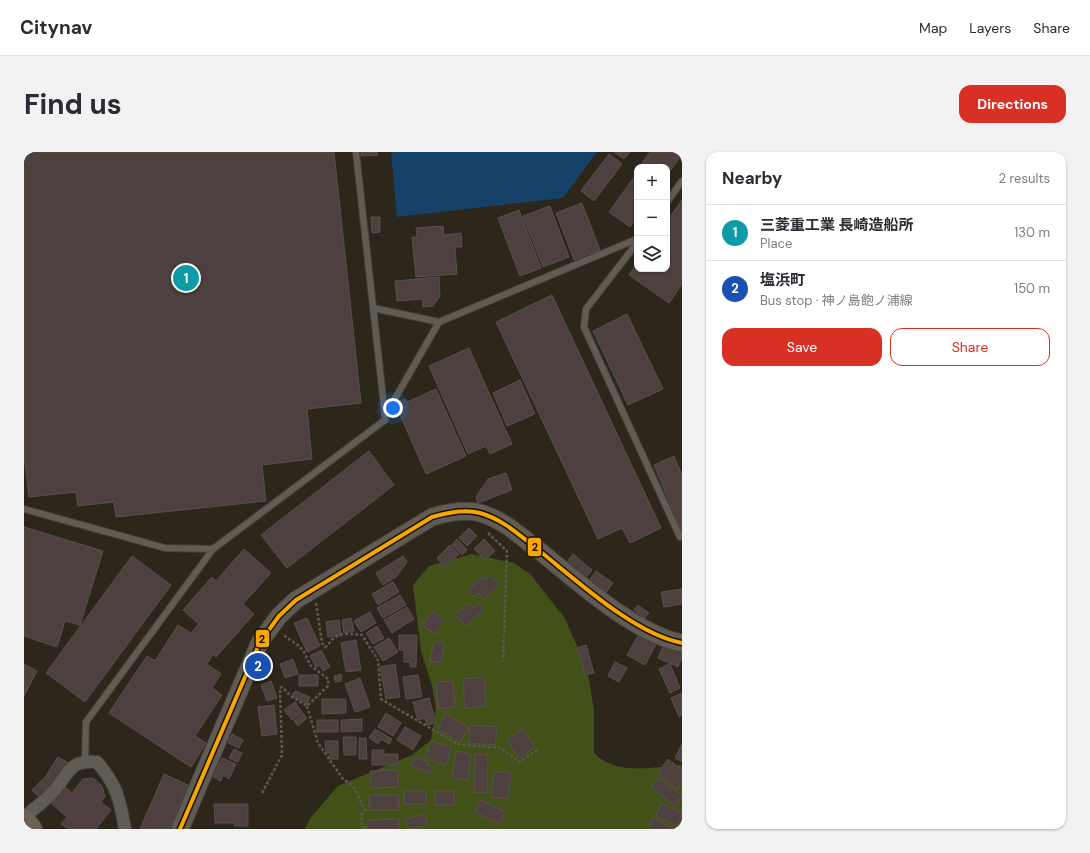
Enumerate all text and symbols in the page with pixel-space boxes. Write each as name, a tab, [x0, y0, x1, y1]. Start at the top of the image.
text: Citynav	[20, 15, 92, 40]
text: Map	[919, 19, 947, 37]
text: Layers	[969, 19, 1011, 37]
text: Share	[1033, 19, 1070, 37]
button: Directions	[959, 85, 1066, 123]
text: Find us	[24, 86, 122, 123]
map controls	[634, 164, 670, 272]
button: +	[634, 164, 670, 200]
text: Nearby	[722, 167, 782, 189]
text: 2 results	[999, 170, 1050, 187]
button: −	[634, 200, 670, 236]
text: 三菱重工業 長崎造船所	[760, 215, 914, 235]
text: 1	[733, 224, 737, 241]
text: 130 m	[1014, 224, 1050, 241]
text: Place	[760, 235, 792, 252]
button: layers	[634, 236, 670, 272]
pin: 1	[173, 263, 199, 293]
text: 塩浜町	[760, 270, 805, 290]
text: 2	[731, 280, 739, 297]
text: 150 m	[1014, 280, 1050, 297]
text: Bus stop · 神ノ島飽ノ浦線	[760, 292, 913, 309]
button: Save	[722, 328, 882, 366]
button: Share	[890, 328, 1050, 366]
your location	[383, 398, 403, 418]
line badge: 2	[527, 537, 542, 557]
text: 2	[532, 540, 538, 554]
line badge: 2	[255, 629, 270, 648]
text: 2	[259, 632, 265, 646]
pin: 2	[245, 651, 271, 681]

